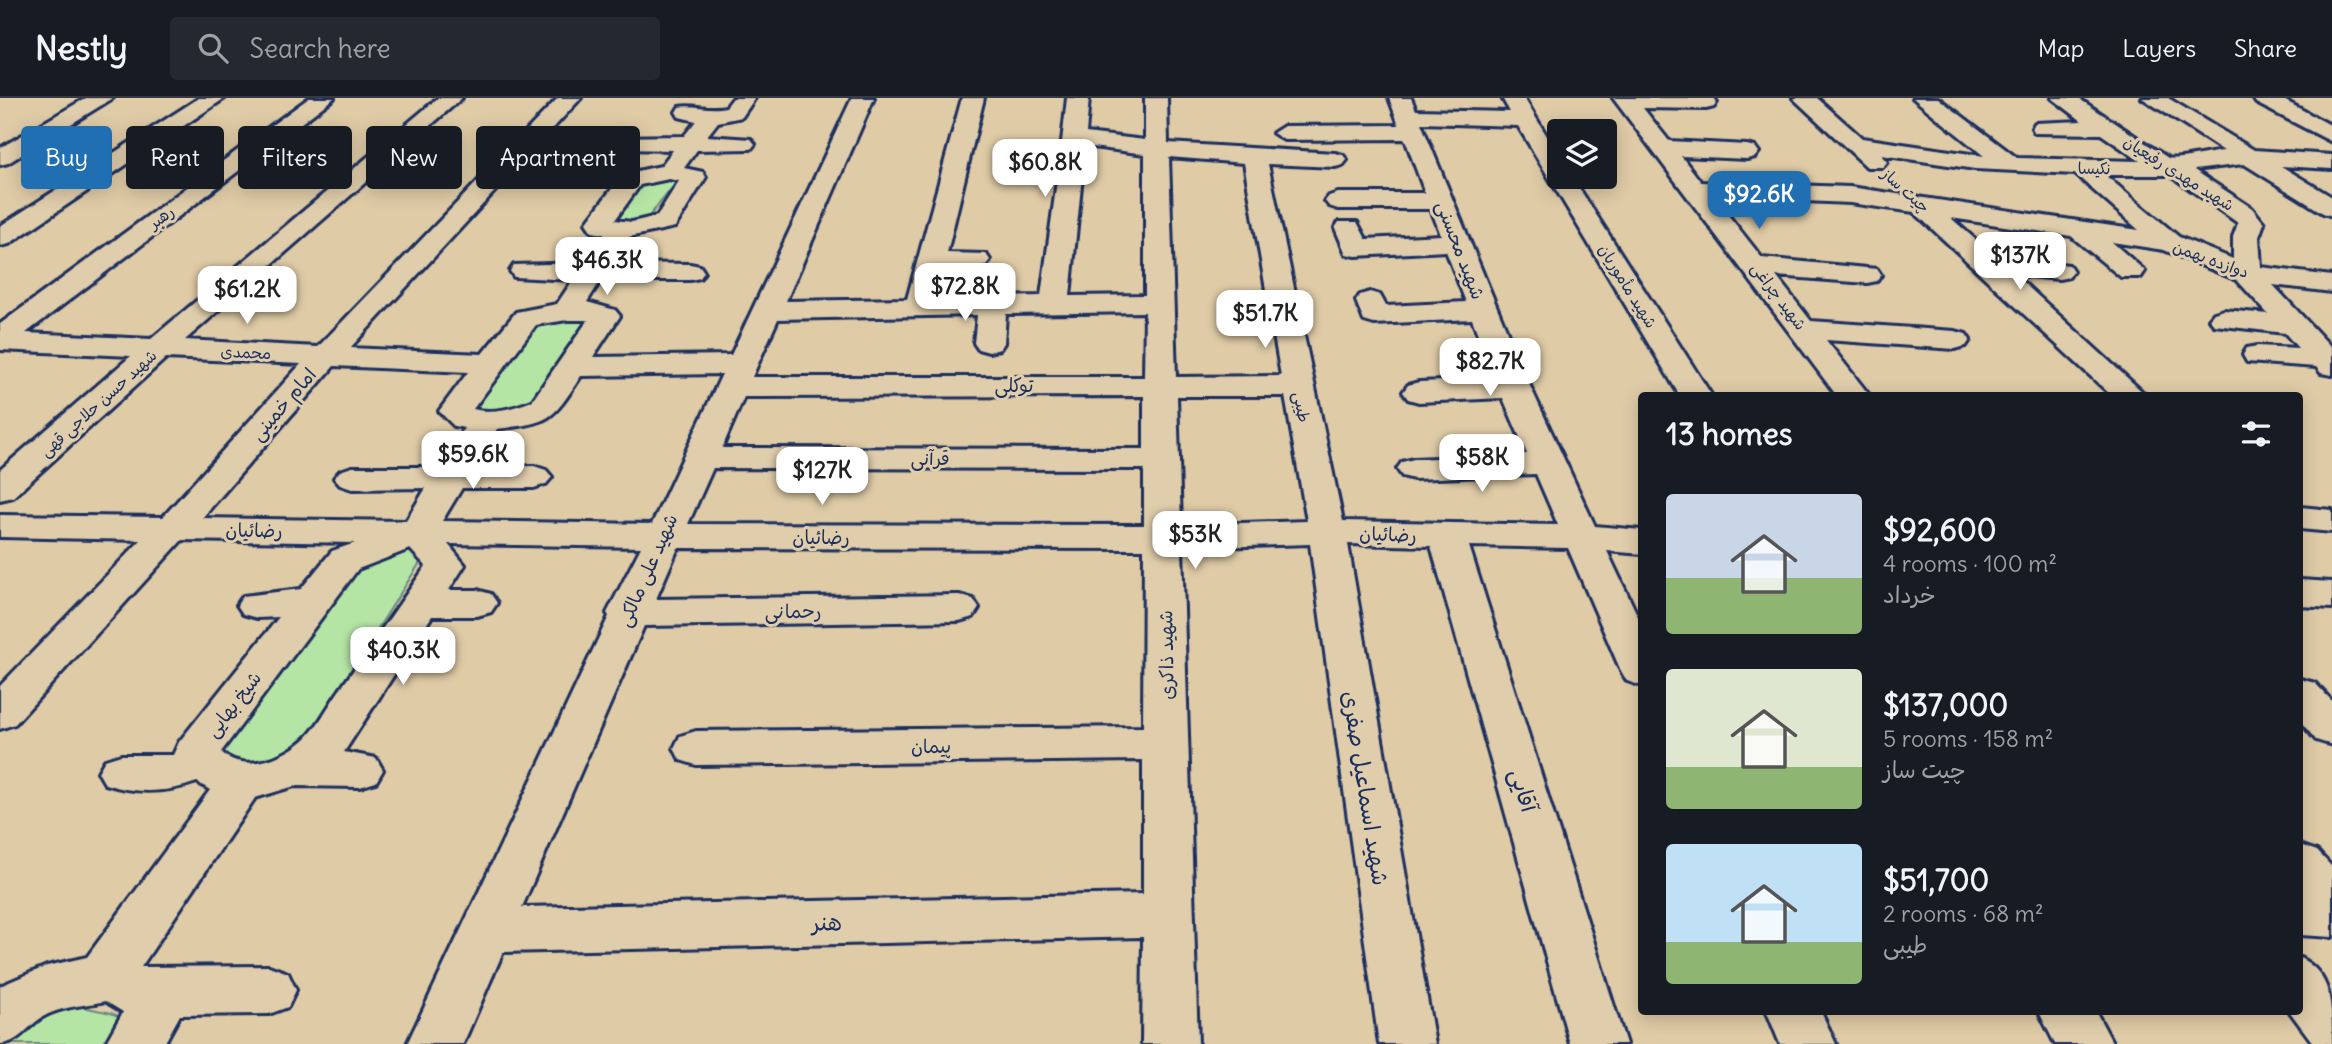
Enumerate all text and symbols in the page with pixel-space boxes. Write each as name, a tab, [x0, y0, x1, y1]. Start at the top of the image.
search box	[170, 17, 660, 80]
text: Nestly	[35, 27, 128, 69]
icon: search	[194, 29, 232, 67]
text: Search here	[250, 32, 391, 65]
text: Map	[2038, 33, 2084, 63]
text: Layers	[2122, 33, 2196, 63]
text: Share	[2234, 33, 2297, 63]
map controls	[1547, 119, 1617, 189]
button: layers	[1547, 119, 1617, 189]
chip: Buy	[21, 126, 112, 189]
chip: Rent	[126, 126, 224, 189]
chip: Filters	[238, 126, 352, 189]
chip: New	[366, 126, 462, 189]
chip: Apartment	[476, 126, 640, 189]
street label: شهید مهدی رفیعیان	[2120, 131, 2238, 215]
pin: $60.8K	[988, 140, 1102, 199]
text: $60.8K	[1008, 147, 1082, 176]
street label: نکیسا	[2077, 158, 2111, 178]
street label: چیت ساز	[1876, 162, 1934, 217]
pin: $92.6K	[1702, 172, 1816, 231]
text: $92.6K	[1724, 179, 1794, 208]
street label: شهید محسنی	[1430, 197, 1491, 303]
street label: رهبر	[142, 201, 178, 234]
pin: $137K	[1971, 232, 2069, 292]
street label: دوازده بهمن	[2170, 236, 2252, 282]
pin: $46.3K	[550, 238, 664, 297]
street label: شهید مأموریان	[1593, 240, 1662, 332]
text: $137K	[1990, 240, 2050, 269]
text: $46.3K	[571, 245, 643, 274]
street label: شهید چراغی	[1746, 258, 1811, 334]
pin: $72.8K	[908, 264, 1022, 323]
pin: $61.2K	[190, 266, 304, 326]
text: $72.8K	[931, 271, 999, 300]
text: $61.2K	[214, 274, 280, 303]
pin: $51.7K	[1208, 290, 1322, 350]
text: $51.7K	[1232, 298, 1298, 327]
pin: $82.7K	[1433, 338, 1547, 398]
street label: محمدی	[220, 341, 272, 363]
street label: شهید حسن حلاجی قهی	[35, 345, 161, 462]
text: $82.7K	[1456, 346, 1524, 375]
street label: امام خمینی	[245, 363, 323, 447]
street label: توکلی	[995, 373, 1034, 398]
street label: طیبی	[1288, 390, 1315, 424]
text: 13 homes	[1666, 415, 1792, 453]
icon: filters	[2237, 415, 2275, 453]
pin: $59.6K	[416, 432, 530, 491]
pin: $58K	[1441, 434, 1523, 494]
text: $59.6K	[438, 439, 508, 468]
text: $58K	[1455, 442, 1509, 471]
street label: قرآنی	[910, 446, 950, 471]
pin: $127K	[773, 448, 871, 507]
text: $127K	[792, 455, 852, 484]
street label: شهید علی مالکی	[611, 510, 684, 631]
text: $92,600	[1883, 511, 1996, 549]
pin: $53K	[1154, 512, 1236, 571]
street label: رضائیان	[225, 518, 283, 542]
text: $53K	[1168, 519, 1222, 548]
street label: رضائیان	[1359, 521, 1417, 547]
icon: home	[1722, 522, 1806, 606]
street label: رضائیان	[792, 525, 850, 549]
text: 4 rooms · 100 m²	[1883, 549, 2057, 578]
text: خرداد	[1883, 580, 1936, 609]
street label: رحمانی	[764, 599, 822, 624]
street label: شهید ذاکری	[1153, 610, 1179, 700]
pin: $40.3K	[346, 628, 460, 687]
text: $40.3K	[366, 635, 440, 664]
street label: شیخ بهایی	[200, 666, 267, 742]
text: $137,000	[1883, 686, 2008, 724]
street label: شهید اسماعیل صفری	[1336, 689, 1396, 887]
icon: home	[1722, 697, 1806, 781]
text: 5 rooms · 158 m²	[1883, 724, 2053, 753]
street label: پیمان	[911, 734, 951, 759]
text: چیت ساز	[1883, 755, 1966, 784]
street label: آقایی	[1503, 765, 1545, 817]
text: $51,700	[1883, 861, 1989, 899]
icon: home	[1722, 872, 1806, 956]
text: 2 rooms · 68 m²	[1883, 899, 2044, 928]
street label: هنر	[810, 907, 842, 937]
text: طیبی	[1883, 930, 1927, 959]

